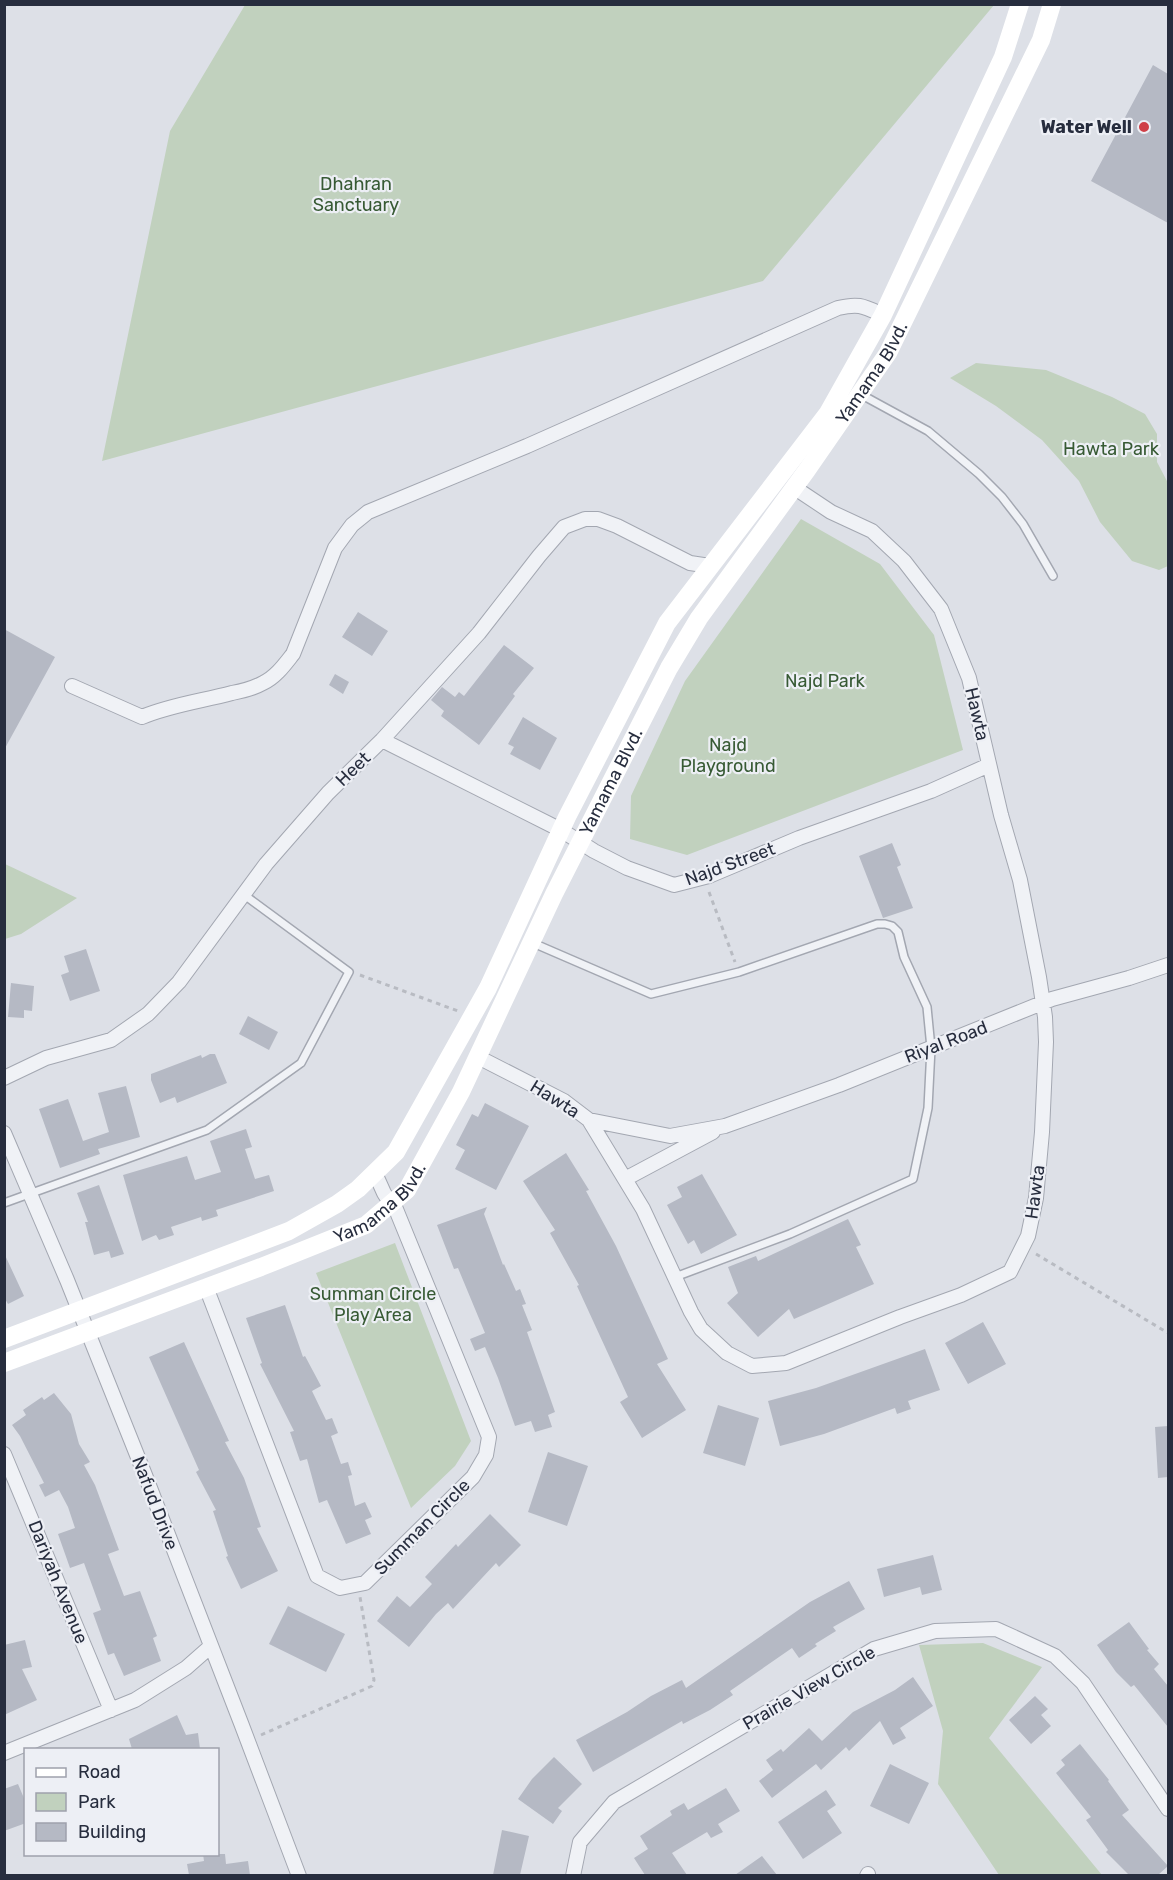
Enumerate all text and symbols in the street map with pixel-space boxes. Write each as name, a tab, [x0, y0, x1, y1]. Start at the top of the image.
place label: Water Well	[1041, 116, 1132, 138]
marker: Water Well	[1137, 120, 1151, 134]
park label: Dhahran Sanctuary	[313, 173, 399, 216]
street label: Yamama Blvd.	[831, 318, 913, 428]
park label: Hawta Park	[1063, 438, 1160, 460]
park label: Najd Park	[785, 670, 866, 692]
street label: Hawta	[960, 685, 994, 743]
street label: Yamama Blvd.	[575, 724, 648, 839]
park label: Najd Playground	[680, 734, 776, 777]
street label: Heet	[331, 747, 375, 791]
street label: Najd Street	[682, 838, 778, 890]
street label: Riyal Road	[901, 1016, 991, 1068]
street label: Hawta	[526, 1075, 584, 1123]
street label: Yamama Blvd.	[330, 1159, 431, 1248]
street label: Hawta	[1020, 1164, 1050, 1220]
park label: Summan Circle Play Area	[310, 1283, 436, 1326]
street label: Nafud Drive	[127, 1453, 183, 1553]
street label: Summan Circle	[369, 1474, 475, 1580]
street label: Dariyah Avenue	[23, 1517, 93, 1647]
street label: Prairie View Circle	[739, 1641, 879, 1735]
legend	[24, 1748, 219, 1856]
text: Road	[78, 1761, 121, 1783]
text: Park	[78, 1791, 116, 1813]
text: Building	[78, 1821, 146, 1843]

